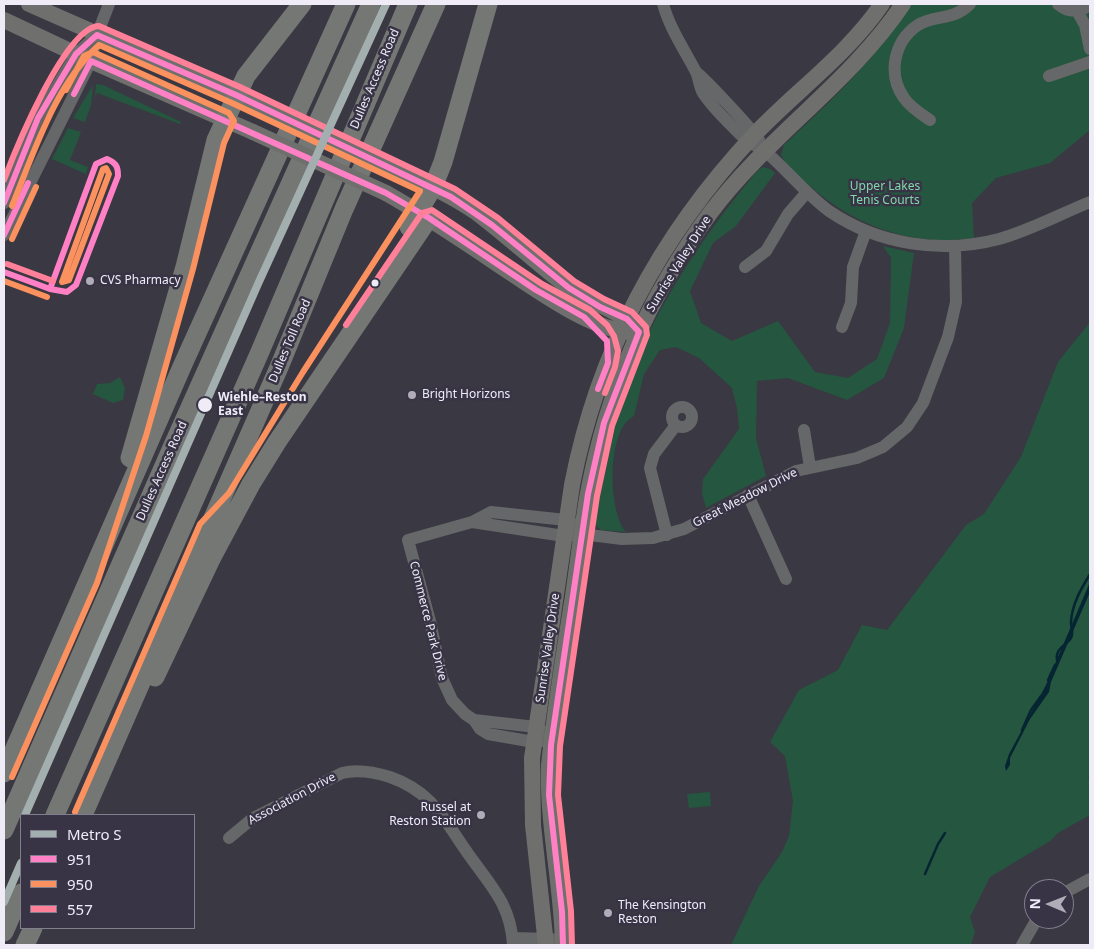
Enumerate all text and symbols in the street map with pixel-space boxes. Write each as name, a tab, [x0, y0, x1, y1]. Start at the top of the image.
street label: Dulles Access Road	[347, 27, 403, 131]
park label: Upper Lakes Tenis Courts	[850, 180, 920, 208]
street label: Sunrise Valley Drive	[644, 213, 714, 315]
place label: CVS Pharmacy	[100, 274, 181, 288]
marker: CVS Pharmacy	[84, 275, 96, 287]
unlabelled marker	[370, 278, 380, 288]
street label: Dulles Toll Road	[266, 297, 314, 385]
place label: Bright Horizons	[422, 388, 510, 402]
marker: Bright Horizons	[406, 389, 418, 401]
place label: Wiehle–Reston East	[218, 391, 306, 419]
marker: Wiehle–Reston East	[196, 396, 214, 414]
street label: Dulles Access Road	[134, 419, 190, 523]
street label: Great Meadow Drive	[690, 465, 800, 531]
street label: Commerce Park Drive	[406, 560, 450, 682]
street label: Sunrise Valley Drive	[533, 592, 563, 704]
street label: Association Drive	[246, 770, 338, 828]
place label: Russel at Reston Station	[389, 801, 471, 829]
marker: Russel at Reston Station	[475, 809, 487, 821]
legend	[20, 814, 195, 929]
text: Metro S	[67, 824, 122, 844]
text: 951	[67, 849, 93, 869]
text: 950	[67, 874, 93, 894]
north arrow	[1024, 879, 1074, 929]
text: N	[1025, 898, 1044, 910]
text: 557	[67, 899, 93, 919]
place label: The Kensington Reston	[618, 899, 706, 927]
marker: The Kensington Reston	[602, 907, 614, 919]

